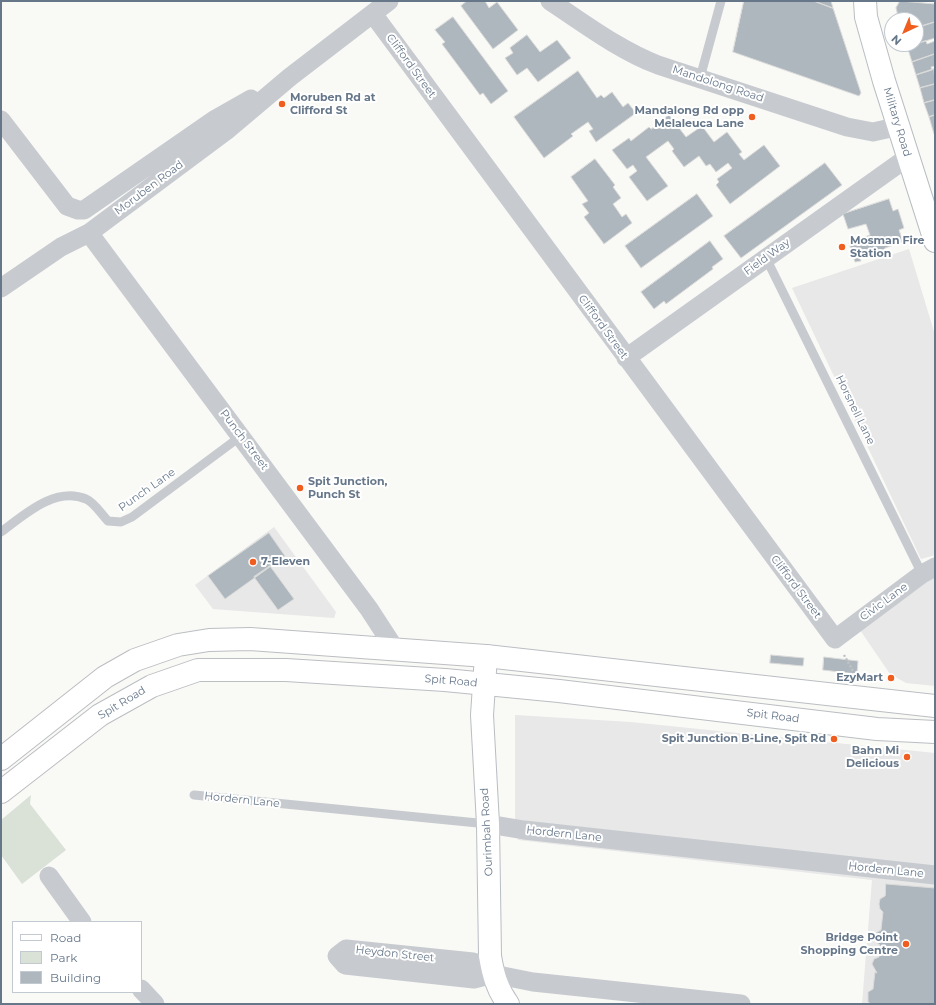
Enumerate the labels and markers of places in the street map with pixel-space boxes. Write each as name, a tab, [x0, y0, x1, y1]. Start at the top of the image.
place label: Moruben Rd at Clifford St	[290, 91, 376, 117]
marker: Moruben Rd at Clifford St	[277, 99, 287, 109]
place label: Mandalong Rd opp Melaleuca Lane	[634, 104, 744, 130]
marker: Mandalong Rd opp Melaleuca Lane	[747, 112, 757, 122]
place label: Mosman Fire Station	[850, 234, 925, 260]
marker: Mosman Fire Station	[837, 242, 847, 252]
place label: Spit Junction, Punch St	[308, 475, 387, 501]
marker: Spit Junction, Punch St	[295, 483, 305, 493]
place label: 7-Eleven	[261, 555, 310, 569]
marker: 7-Eleven	[248, 557, 258, 567]
place label: EzyMart	[836, 671, 883, 685]
marker: EzyMart	[886, 673, 896, 683]
place label: Spit Junction B-Line, Spit Rd	[662, 732, 826, 746]
marker: Spit Junction B-Line, Spit Rd	[829, 734, 839, 744]
place label: Bahn Mi Delicious	[846, 744, 899, 770]
marker: Bahn Mi Delicious	[902, 752, 912, 762]
place label: Bridge Point Shopping Centre	[801, 931, 898, 957]
marker: Bridge Point Shopping Centre	[901, 939, 911, 949]

